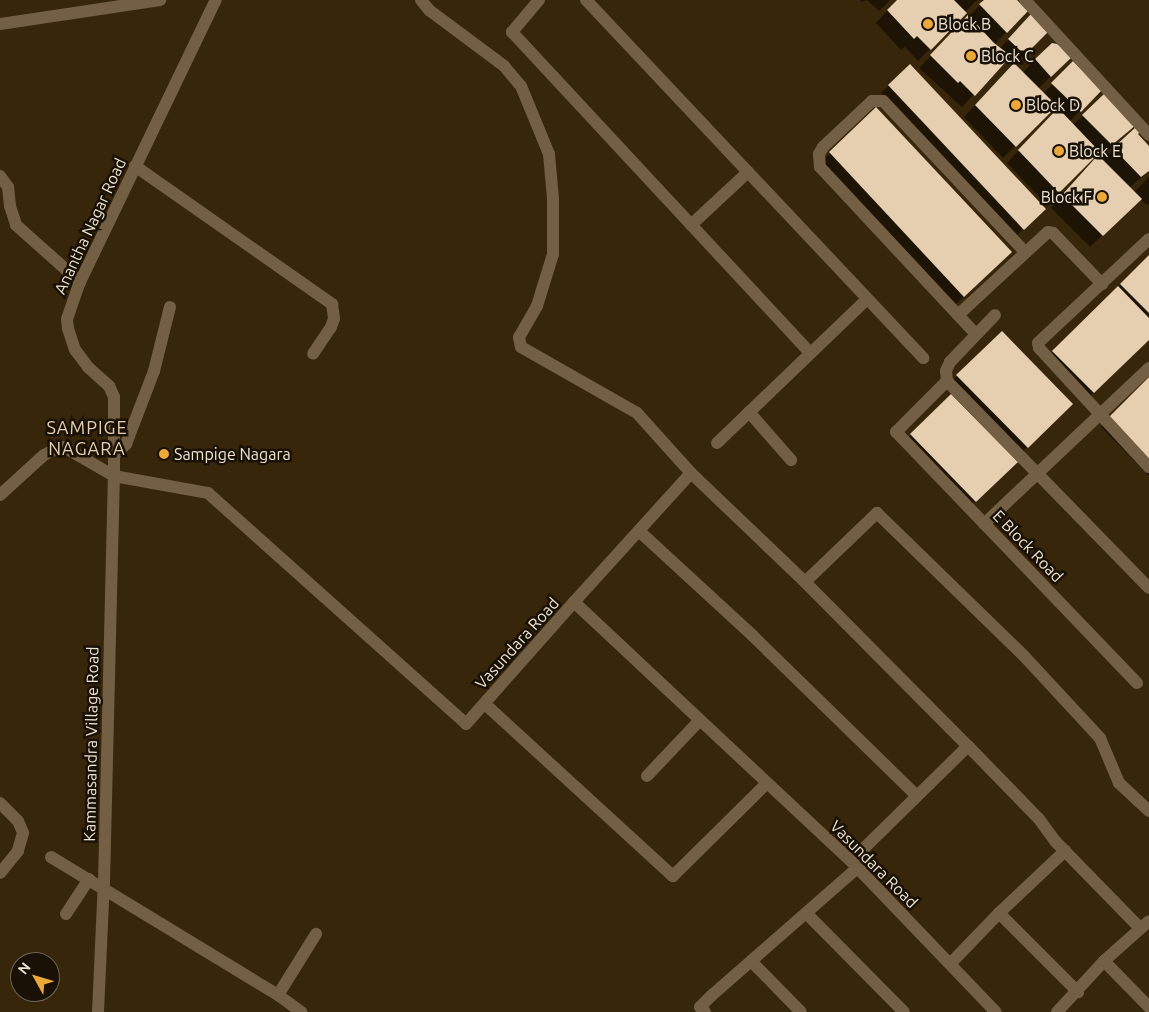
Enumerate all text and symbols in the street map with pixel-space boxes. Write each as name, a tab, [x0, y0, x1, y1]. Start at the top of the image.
place label: Block B	[938, 14, 991, 34]
marker: Block B	[922, 18, 934, 30]
place label: Block C	[981, 46, 1034, 66]
marker: Block C	[965, 50, 977, 62]
place label: Block D	[1026, 95, 1080, 115]
marker: Block D	[1010, 99, 1022, 111]
place label: Block E	[1069, 141, 1121, 161]
marker: Block E	[1053, 145, 1065, 157]
street label: Anantha Nagar Road	[50, 155, 130, 297]
place label: Block F	[1041, 187, 1092, 207]
marker: Block F	[1096, 191, 1108, 203]
district label: SAMPIGE NAGARA	[46, 417, 128, 459]
place label: Sampige Nagara	[174, 444, 291, 464]
marker: Sampige Nagara	[158, 448, 170, 460]
street label: E Block Road	[989, 506, 1067, 586]
street label: Vasundara Road	[471, 594, 563, 692]
street label: Kammasandra Village Road	[80, 646, 102, 842]
street label: Vasundara Road	[826, 816, 922, 912]
north arrow	[10, 952, 60, 1002]
text: N	[15, 959, 34, 977]

